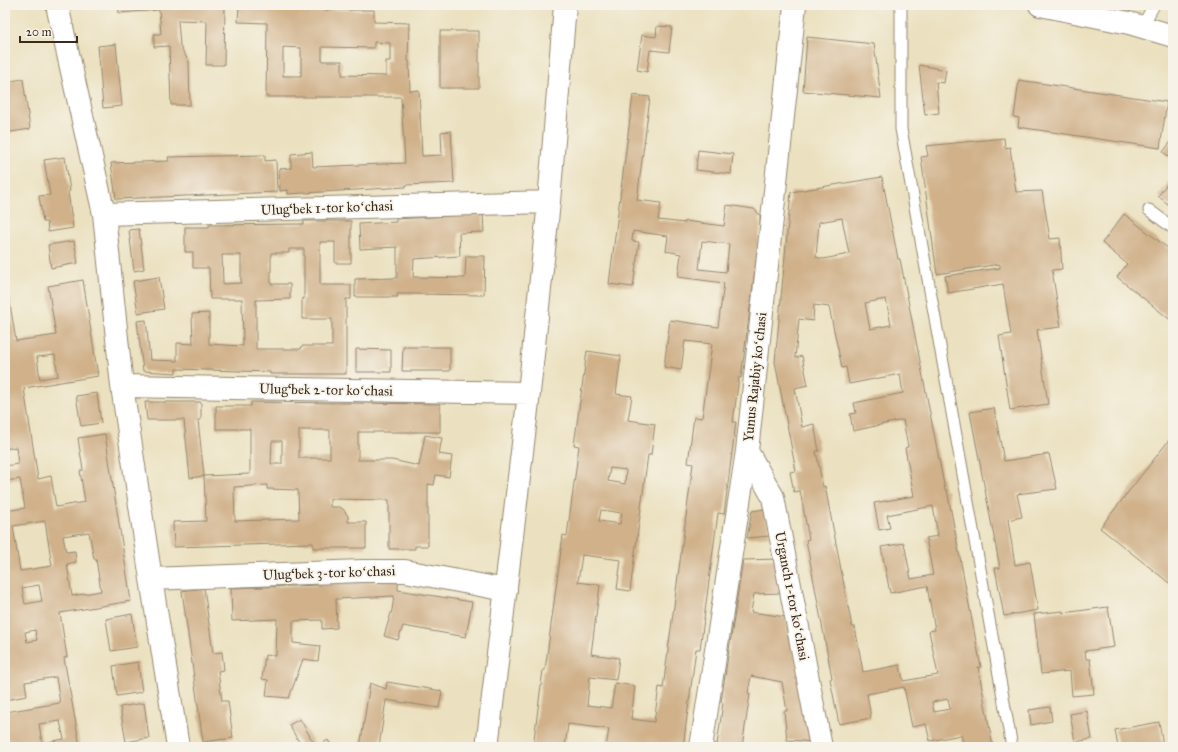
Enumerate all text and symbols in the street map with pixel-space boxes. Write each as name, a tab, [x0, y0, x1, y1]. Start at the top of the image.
scale bar	[20, 18, 77, 44]
text: 20 m	[26, 25, 52, 39]
street label: Ulug‘bek 1-tor koʻchasi	[260, 197, 394, 219]
street label: Yunus Rajabiy koʻchasi	[740, 311, 770, 443]
street label: Ulug‘bek 2-tor koʻchasi	[259, 380, 393, 400]
street label: Urganch 1-tor koʻchasi	[771, 530, 813, 662]
street label: Ulug‘bek 3-tor koʻchasi	[262, 562, 396, 584]

